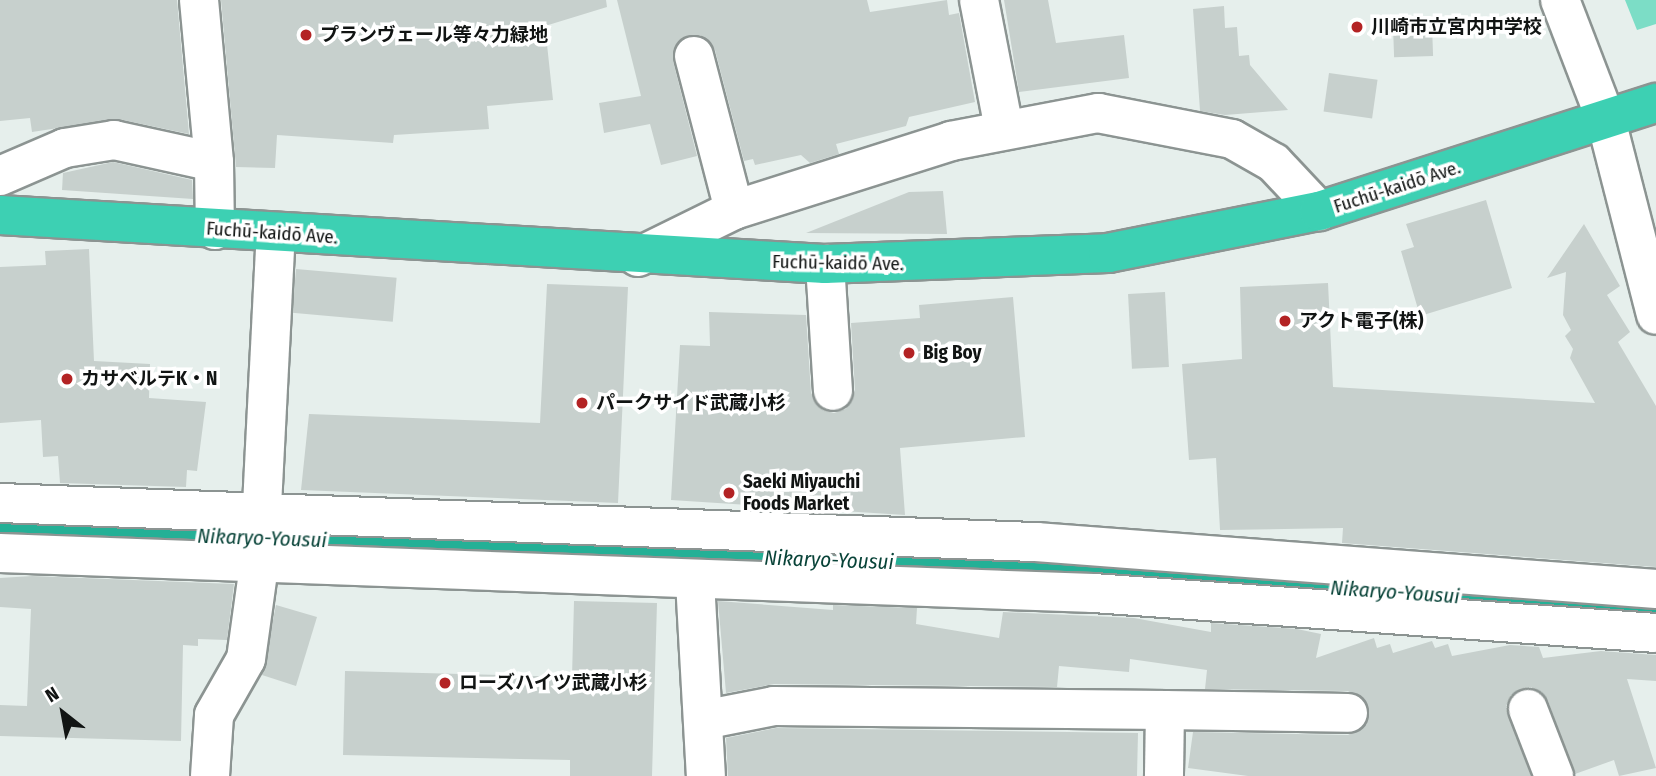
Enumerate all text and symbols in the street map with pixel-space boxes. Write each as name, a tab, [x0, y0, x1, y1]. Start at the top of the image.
place label: 川崎市立宮内中学校	[1371, 16, 1542, 38]
marker: 川崎市立宮内中学校	[1349, 19, 1365, 35]
place label: プランヴェール等々力緑地	[320, 24, 548, 46]
marker: プランヴェール等々力緑地	[298, 27, 314, 43]
street label: Fuchū-kaidō Ave.	[1331, 156, 1463, 218]
street label: Fuchū-kaidō Ave.	[206, 217, 338, 249]
street label: Fuchū-kaidō Ave.	[772, 250, 904, 276]
place label: アクト電子(株)	[1299, 310, 1424, 332]
marker: アクト電子(株)	[1277, 313, 1293, 329]
place label: Big Boy	[923, 342, 982, 364]
marker: Big Boy	[901, 345, 917, 361]
place label: カサベルテK・N	[81, 368, 217, 390]
marker: カサベルテK・N	[59, 371, 75, 387]
place label: パークサイド武蔵小杉	[596, 392, 786, 414]
marker: パークサイド武蔵小杉	[574, 395, 590, 411]
place label: Saeki Miyauchi Foods Market	[743, 471, 860, 515]
marker: Saeki Miyauchi Foods Market	[721, 485, 737, 501]
water label: Nikaryo-Yousui	[197, 523, 327, 553]
water label: Nikaryo-Yousui	[764, 545, 894, 575]
water label: Nikaryo-Yousui	[1330, 575, 1460, 609]
place label: ローズハイツ武蔵小杉	[459, 672, 649, 694]
marker: ローズハイツ武蔵小杉	[437, 675, 453, 691]
north arrow	[28, 678, 98, 748]
text: N	[41, 682, 63, 707]

